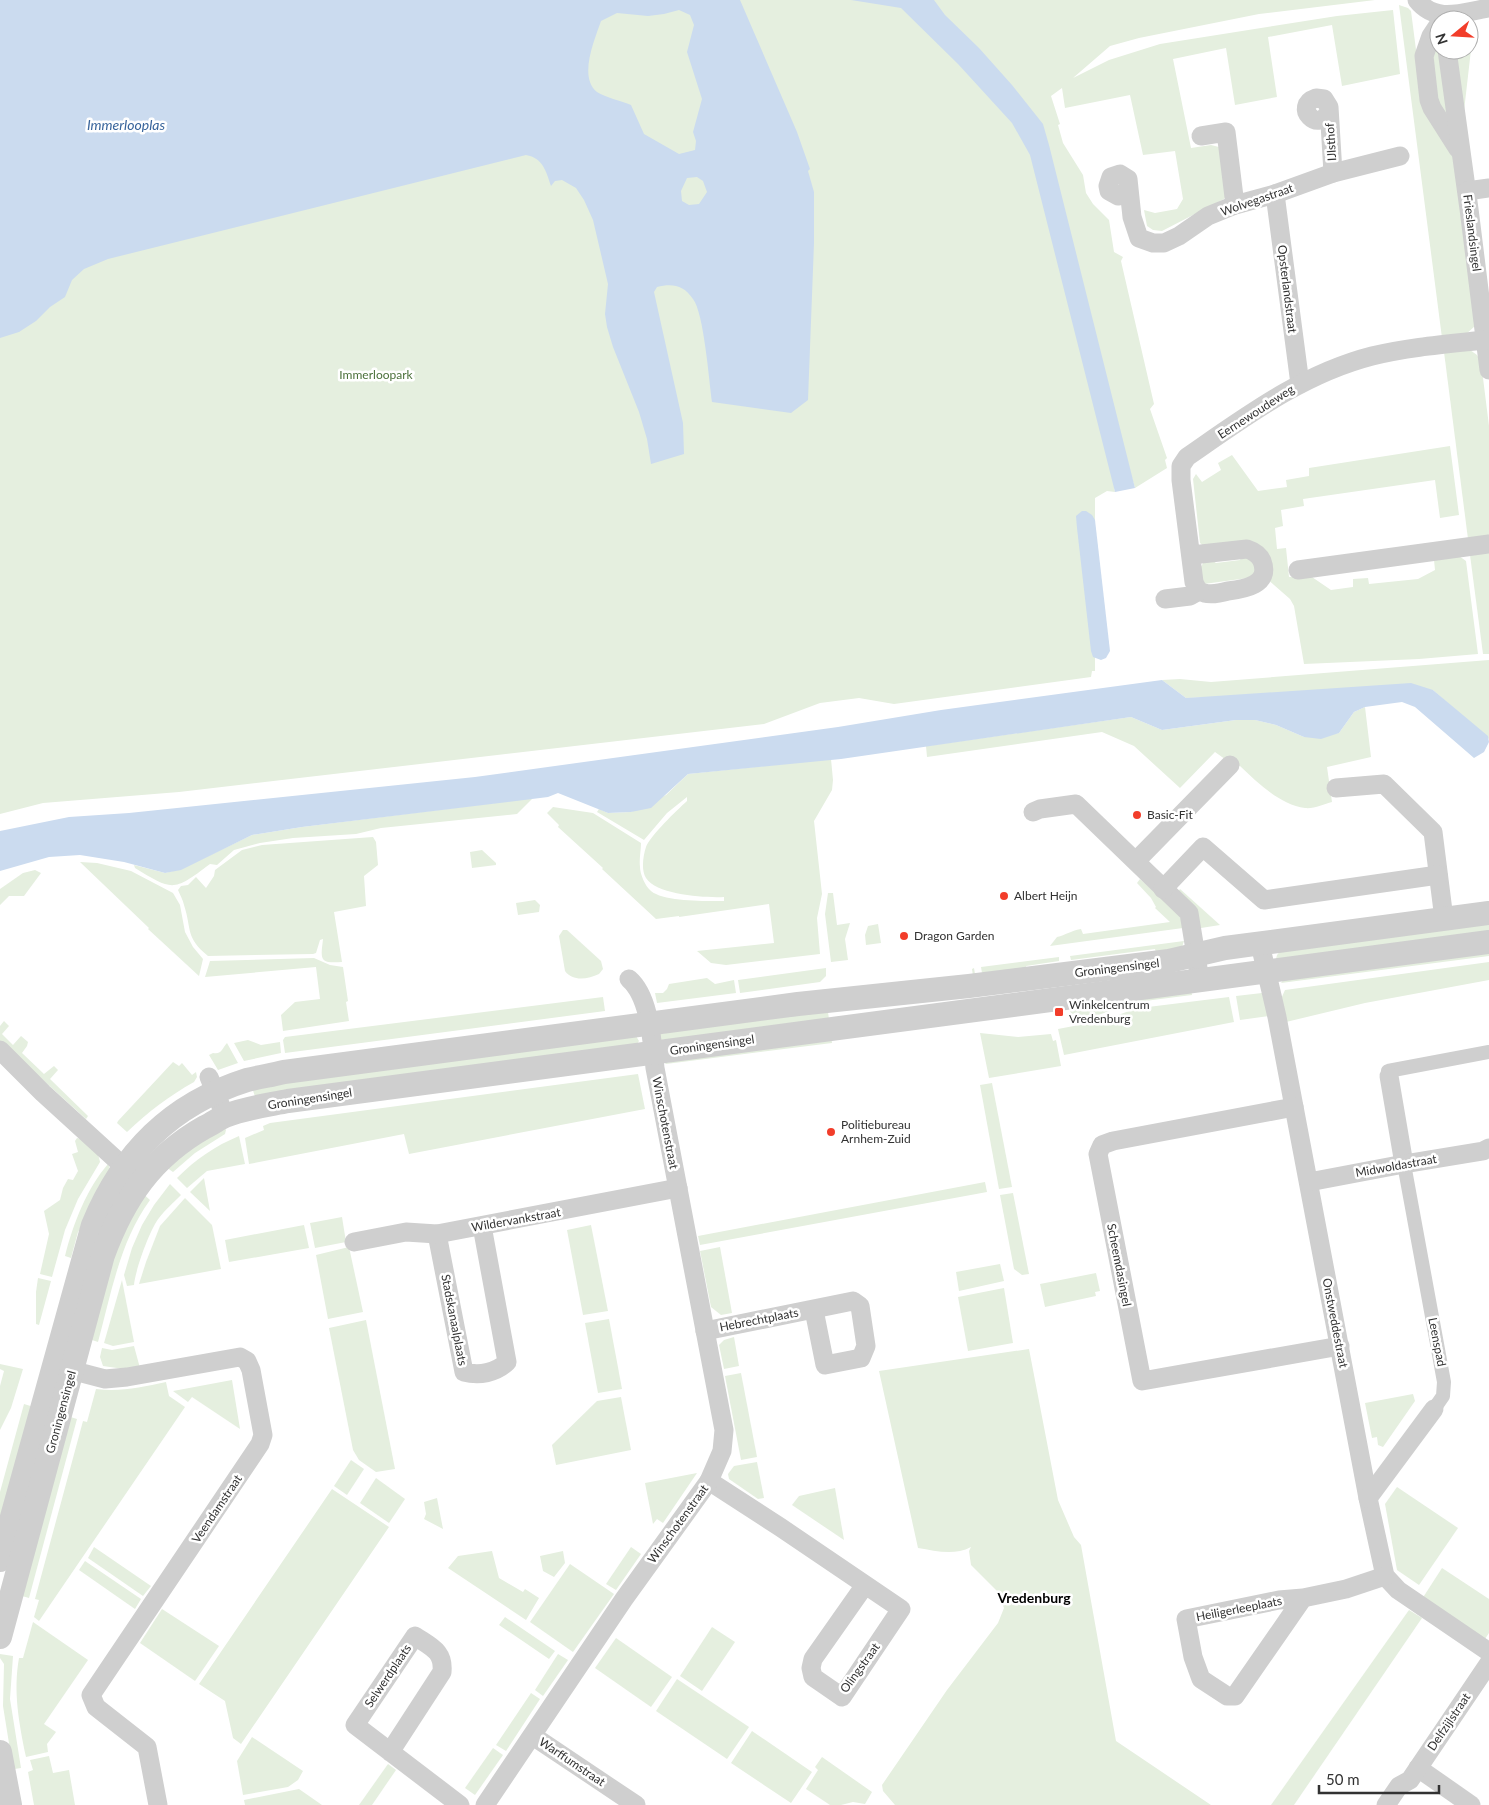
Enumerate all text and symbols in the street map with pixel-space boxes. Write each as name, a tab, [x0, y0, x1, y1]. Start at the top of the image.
north arrow	[1429, 10, 1479, 60]
text: N	[1431, 31, 1451, 47]
water label: Immerlooplas	[87, 116, 165, 133]
street label: IJlsthof	[1322, 122, 1339, 162]
street label: Wolvegastraat	[1219, 180, 1296, 219]
street label: Frieslandsingel	[1460, 194, 1485, 272]
street label: Opsterlandstraat	[1275, 244, 1300, 334]
park label: Immerloopark	[339, 367, 414, 382]
street label: Eernewoudeweg	[1215, 381, 1297, 442]
place label: Basic-Fit	[1147, 807, 1193, 822]
marker: Basic-Fit	[1131, 809, 1143, 821]
place label: Albert Heijn	[1014, 888, 1078, 903]
marker: Albert Heijn	[998, 890, 1010, 902]
place label: Dragon Garden	[914, 928, 995, 943]
marker: Dragon Garden	[898, 930, 910, 942]
street label: Groningensingel	[1074, 955, 1160, 980]
place label: Winkelcentrum Vredenburg	[1069, 997, 1150, 1026]
marker: Winkelcentrum Vredenburg	[1053, 1006, 1065, 1018]
street label: Groningensingel	[669, 1031, 755, 1058]
street label: Winschotenstraat	[649, 1076, 682, 1171]
street label: Groningensingel	[267, 1084, 353, 1113]
place label: Politiebureau Arnhem-Zuid	[841, 1117, 911, 1146]
marker: Politiebureau Arnhem-Zuid	[825, 1126, 837, 1138]
street label: Midwoldastraat	[1354, 1151, 1438, 1180]
street label: Wildervankstraat	[470, 1204, 562, 1235]
street label: Scheemdasingel	[1104, 1222, 1135, 1308]
street label: Stadskanaalplaats	[438, 1273, 471, 1367]
street label: Onstweddestraat	[1319, 1277, 1352, 1370]
street label: Hebrechtplaats	[718, 1305, 800, 1335]
street label: Leenspad	[1425, 1316, 1450, 1368]
street label: Groningensingel	[42, 1369, 79, 1455]
street label: Veendamstraat	[188, 1471, 245, 1546]
street label: Winschotenstraat	[644, 1481, 712, 1566]
district label: Vredenburg	[996, 1589, 1071, 1606]
street label: Heiligerleeplaats	[1195, 1593, 1283, 1624]
street label: Olingstraat	[836, 1639, 883, 1696]
street label: Selwerdplaats	[361, 1641, 414, 1710]
street label: Delfzijlstraat	[1424, 1689, 1474, 1753]
street label: Warffumstraat	[536, 1734, 609, 1790]
scale bar	[1319, 1762, 1439, 1794]
text: 50 m	[1326, 1770, 1360, 1788]

